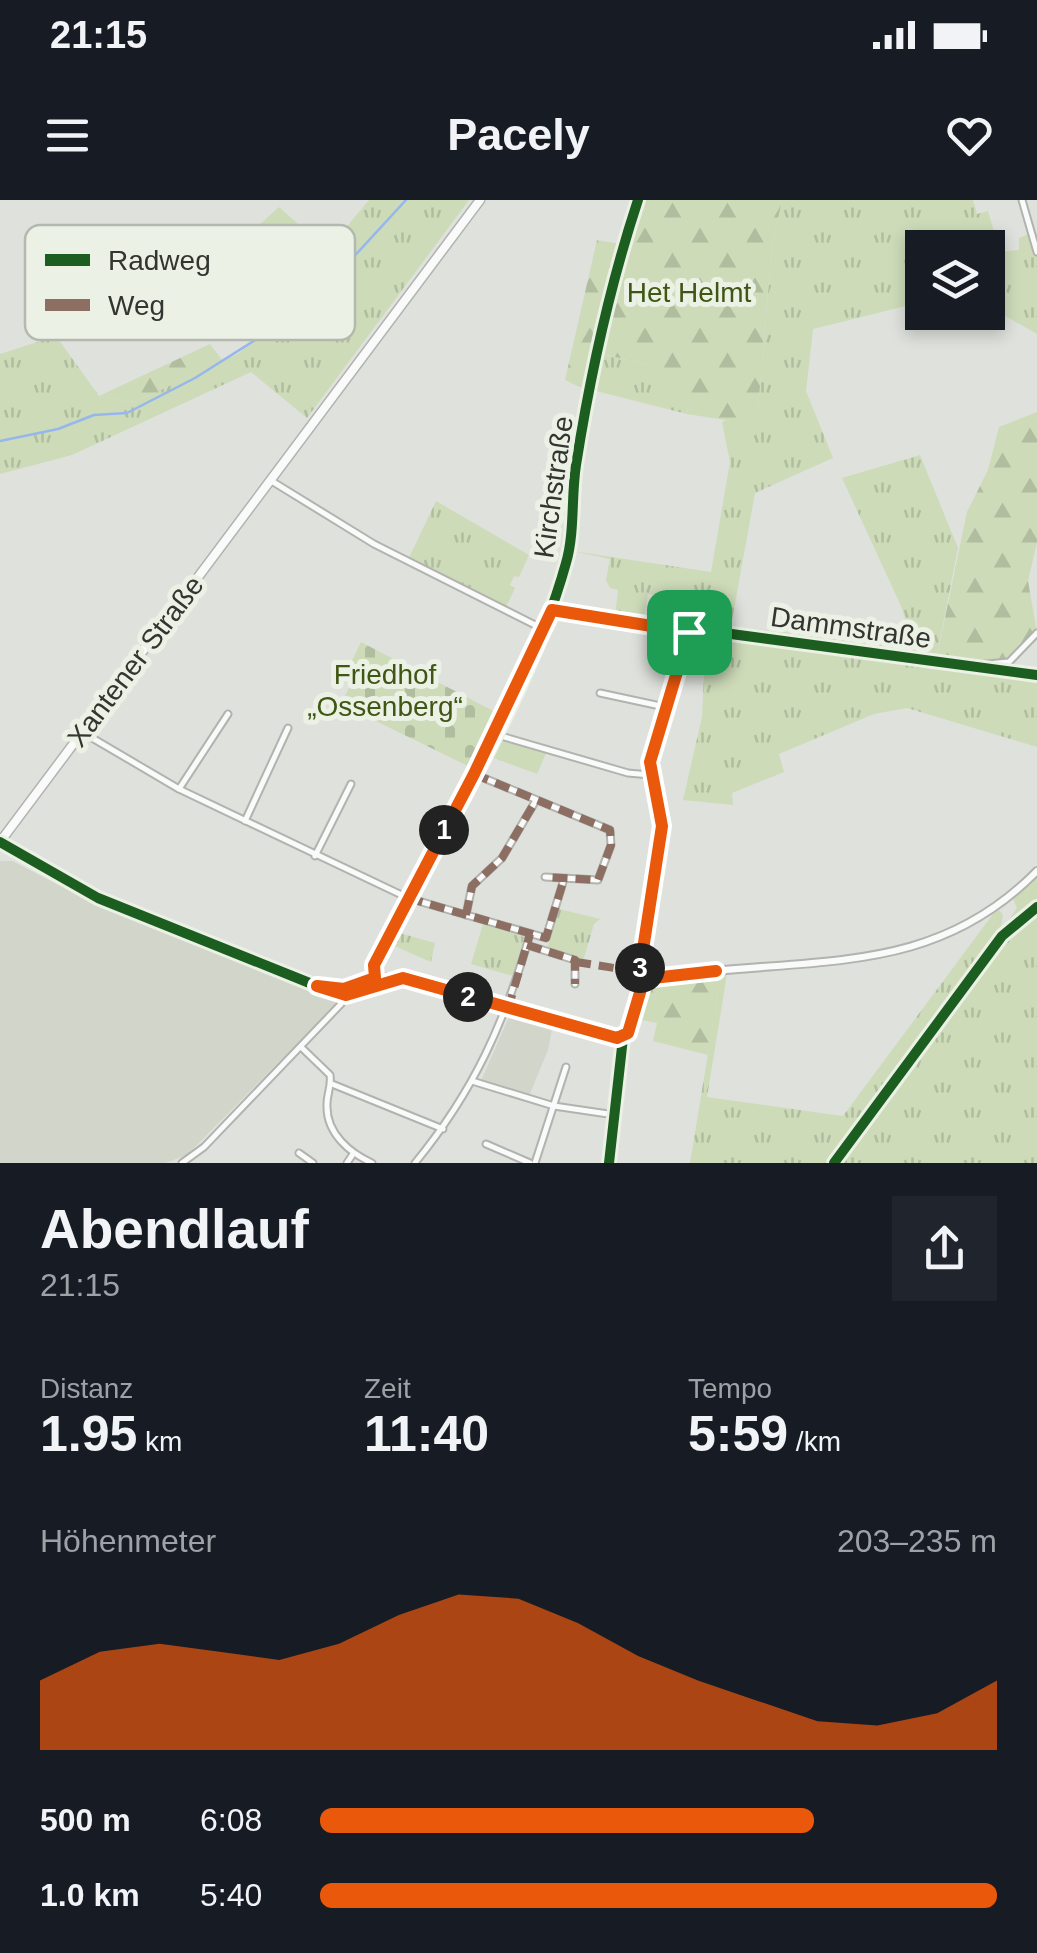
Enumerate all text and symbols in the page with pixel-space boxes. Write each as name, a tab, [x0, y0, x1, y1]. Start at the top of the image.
text: 21:15	[50, 14, 147, 56]
icon: menu	[40, 108, 95, 163]
icon: heart	[942, 108, 997, 163]
text: Pacely	[447, 109, 590, 160]
legend	[25, 225, 355, 340]
map controls	[905, 230, 1005, 330]
button: layers	[905, 230, 1005, 330]
text: Radweg	[108, 245, 211, 276]
park label: Het Helmt	[627, 277, 751, 308]
text: Weg	[108, 290, 165, 321]
street label: Kirchstraße	[528, 414, 579, 560]
street label: Xantener Straße	[61, 570, 210, 753]
pin	[647, 590, 732, 675]
street label: Dammstraße	[769, 601, 933, 654]
icon: arrive	[662, 605, 717, 660]
park label: Friedhof „Ossenberg“	[307, 659, 463, 722]
pin: 1	[419, 805, 469, 855]
text: 1	[436, 814, 452, 845]
pin: 3	[615, 943, 665, 993]
text: 3	[632, 952, 648, 983]
pin: 2	[443, 972, 493, 1022]
text: 2	[460, 981, 476, 1012]
button: share	[892, 1196, 997, 1301]
text: Abendlauf	[40, 1198, 309, 1260]
text: 21:15	[40, 1267, 120, 1303]
text: Distanz	[40, 1373, 133, 1404]
text: Zeit	[364, 1373, 411, 1404]
text: Tempo	[688, 1373, 772, 1404]
text: 1.95	[40, 1406, 137, 1462]
text: 11:40	[364, 1406, 489, 1462]
text: 5:59	[688, 1406, 788, 1462]
text: km	[137, 1426, 182, 1457]
text: /km	[788, 1426, 841, 1457]
text: Höhenmeter	[40, 1523, 216, 1559]
text: 203–235 m	[837, 1523, 997, 1559]
text: 500 m	[40, 1802, 131, 1838]
text: 6:08	[200, 1802, 262, 1838]
text: 1.0 km	[40, 1877, 140, 1913]
text: 5:40	[200, 1877, 262, 1913]

